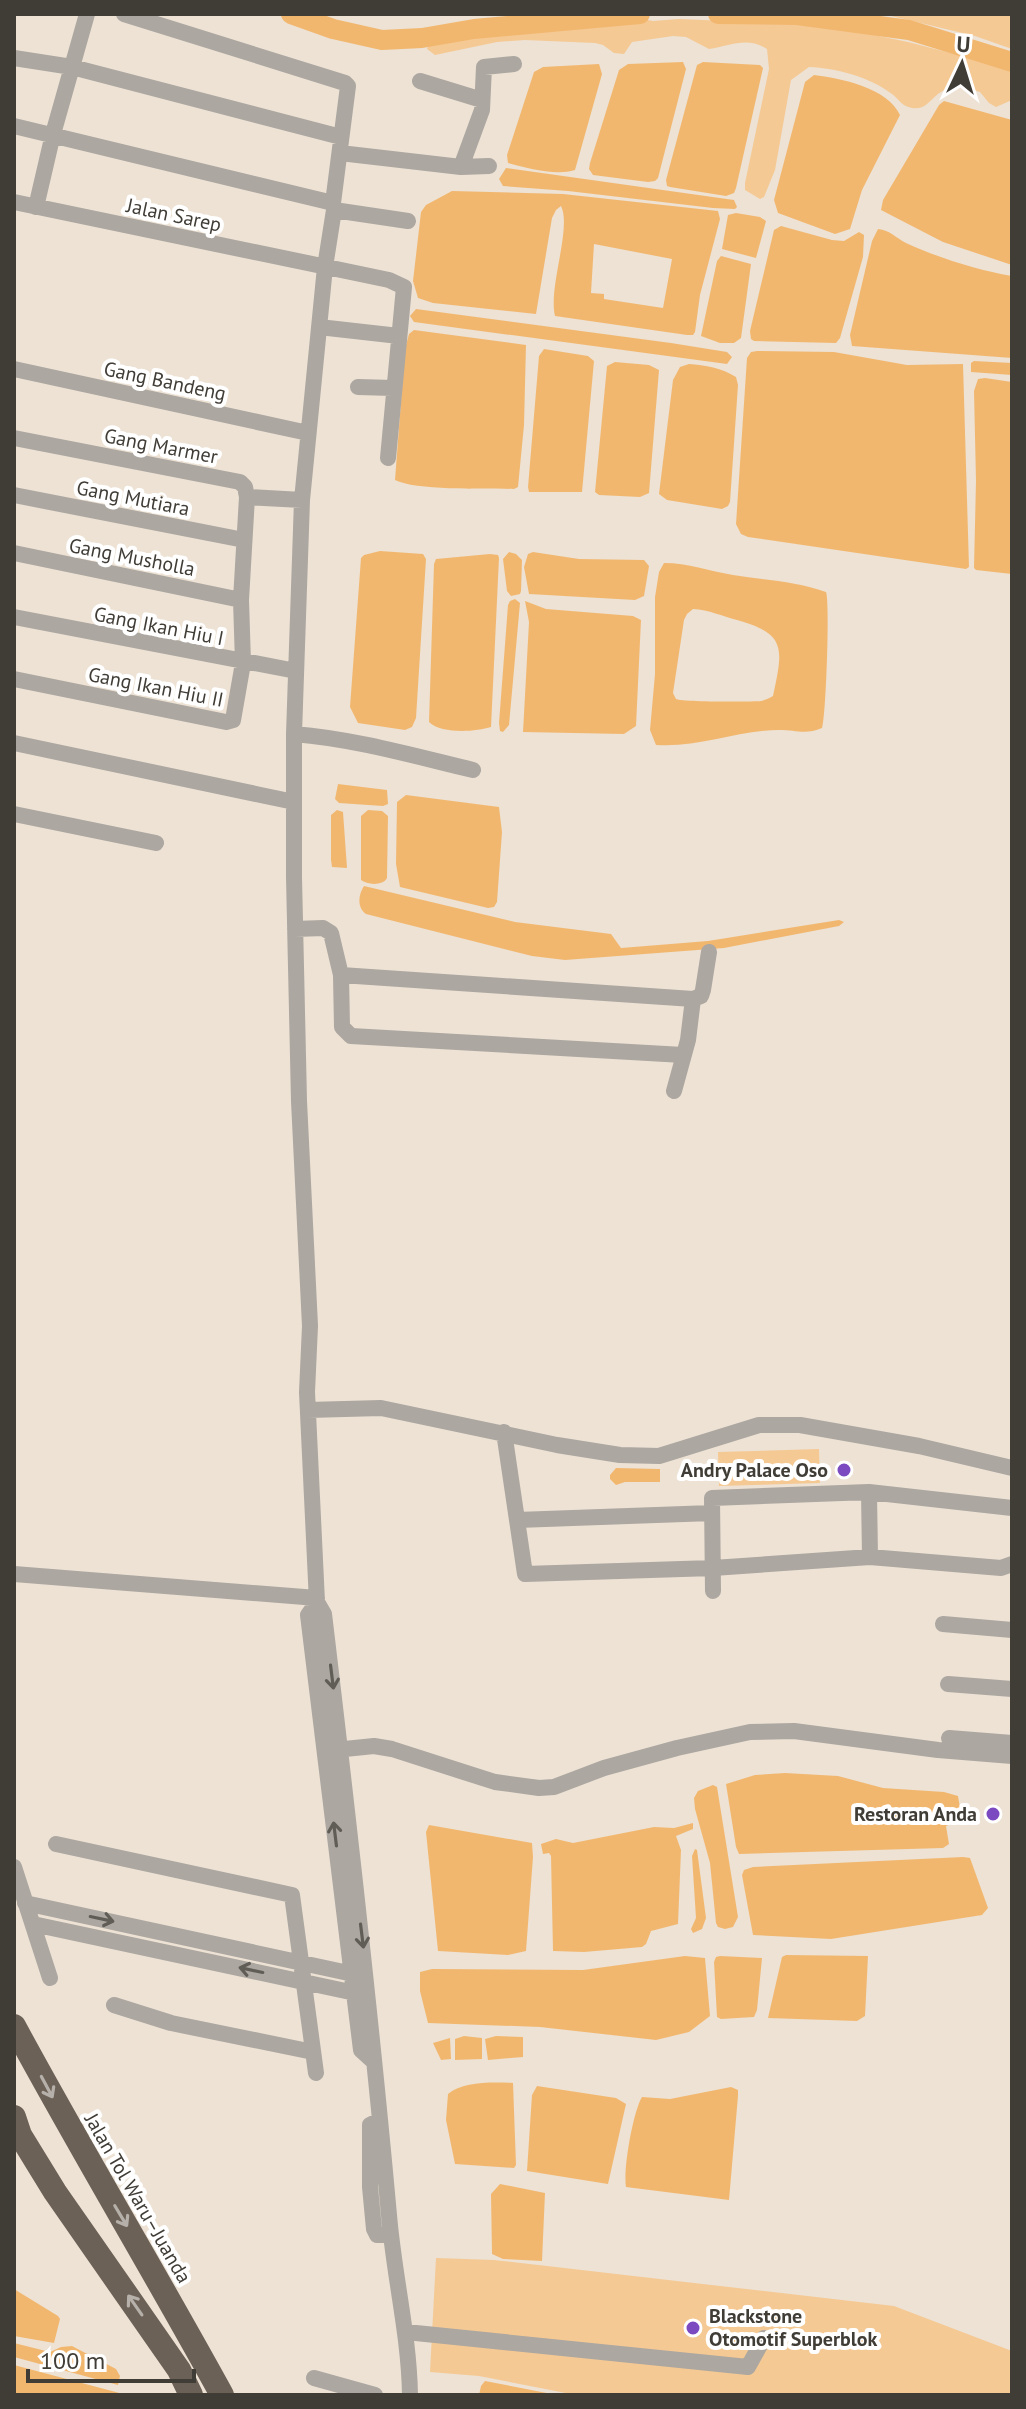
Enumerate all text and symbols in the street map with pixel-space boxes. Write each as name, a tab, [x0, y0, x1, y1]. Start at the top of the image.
north arrow	[922, 24, 1002, 104]
text: U	[956, 30, 971, 58]
street label: Jalan Sarep	[123, 192, 224, 238]
street label: Gang Bandeng	[101, 355, 229, 407]
street label: Gang Marmer	[102, 422, 220, 470]
street label: Gang Mutiara	[74, 474, 192, 522]
street label: Gang Musholla	[67, 532, 197, 582]
street label: Gang Ikan Hiu I	[92, 601, 226, 651]
street label: Gang Ikan Hiu II	[86, 661, 226, 713]
place label: Andry Palace Oso	[681, 1457, 828, 1483]
marker: Andry Palace Oso	[835, 1461, 853, 1479]
one-way arrow	[324, 1664, 339, 1690]
place label: Restoran Anda	[854, 1801, 977, 1827]
marker: Restoran Anda	[984, 1805, 1002, 1823]
one-way arrow	[328, 1821, 343, 1848]
one-way arrow	[88, 1913, 114, 1928]
one-way arrow	[355, 1922, 370, 1949]
one-way arrow	[239, 1962, 265, 1977]
one-way arrow	[40, 2075, 56, 2099]
street label: Jalan Tol Waru–Juanda	[78, 2108, 197, 2288]
one-way arrow	[113, 2204, 129, 2227]
one-way arrow	[127, 2295, 143, 2317]
place label: Blackstone Otomotif Superblok	[709, 2303, 877, 2352]
marker: Blackstone Otomotif Superblok	[684, 2319, 702, 2337]
scale bar	[28, 2333, 194, 2383]
text: 100 m	[40, 2345, 105, 2376]

